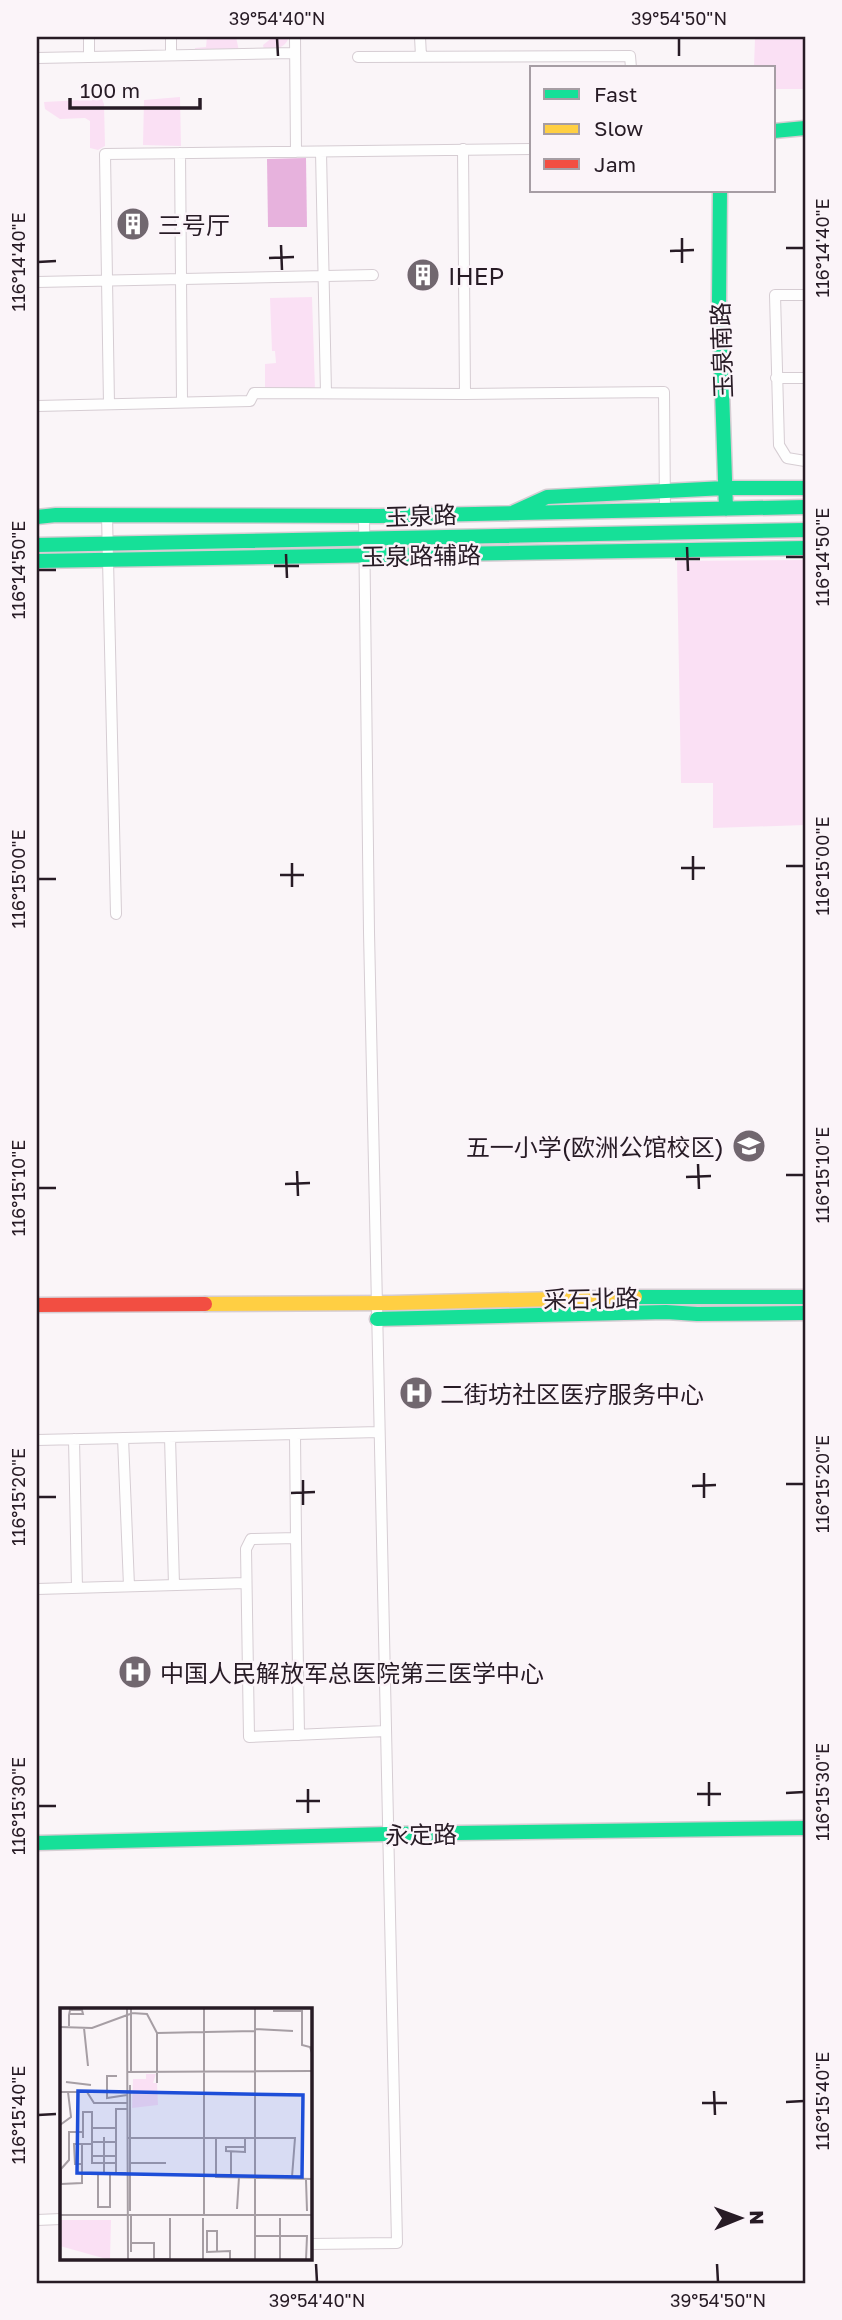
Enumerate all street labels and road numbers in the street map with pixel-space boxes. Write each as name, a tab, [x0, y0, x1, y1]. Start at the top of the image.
street label: 玉泉南路	[705, 302, 737, 398]
street label: 玉泉路	[385, 499, 457, 531]
street label: 玉泉路辅路	[361, 539, 481, 571]
street label: 采石北路	[543, 1283, 639, 1313]
street label: 永定路	[385, 1819, 457, 1849]

